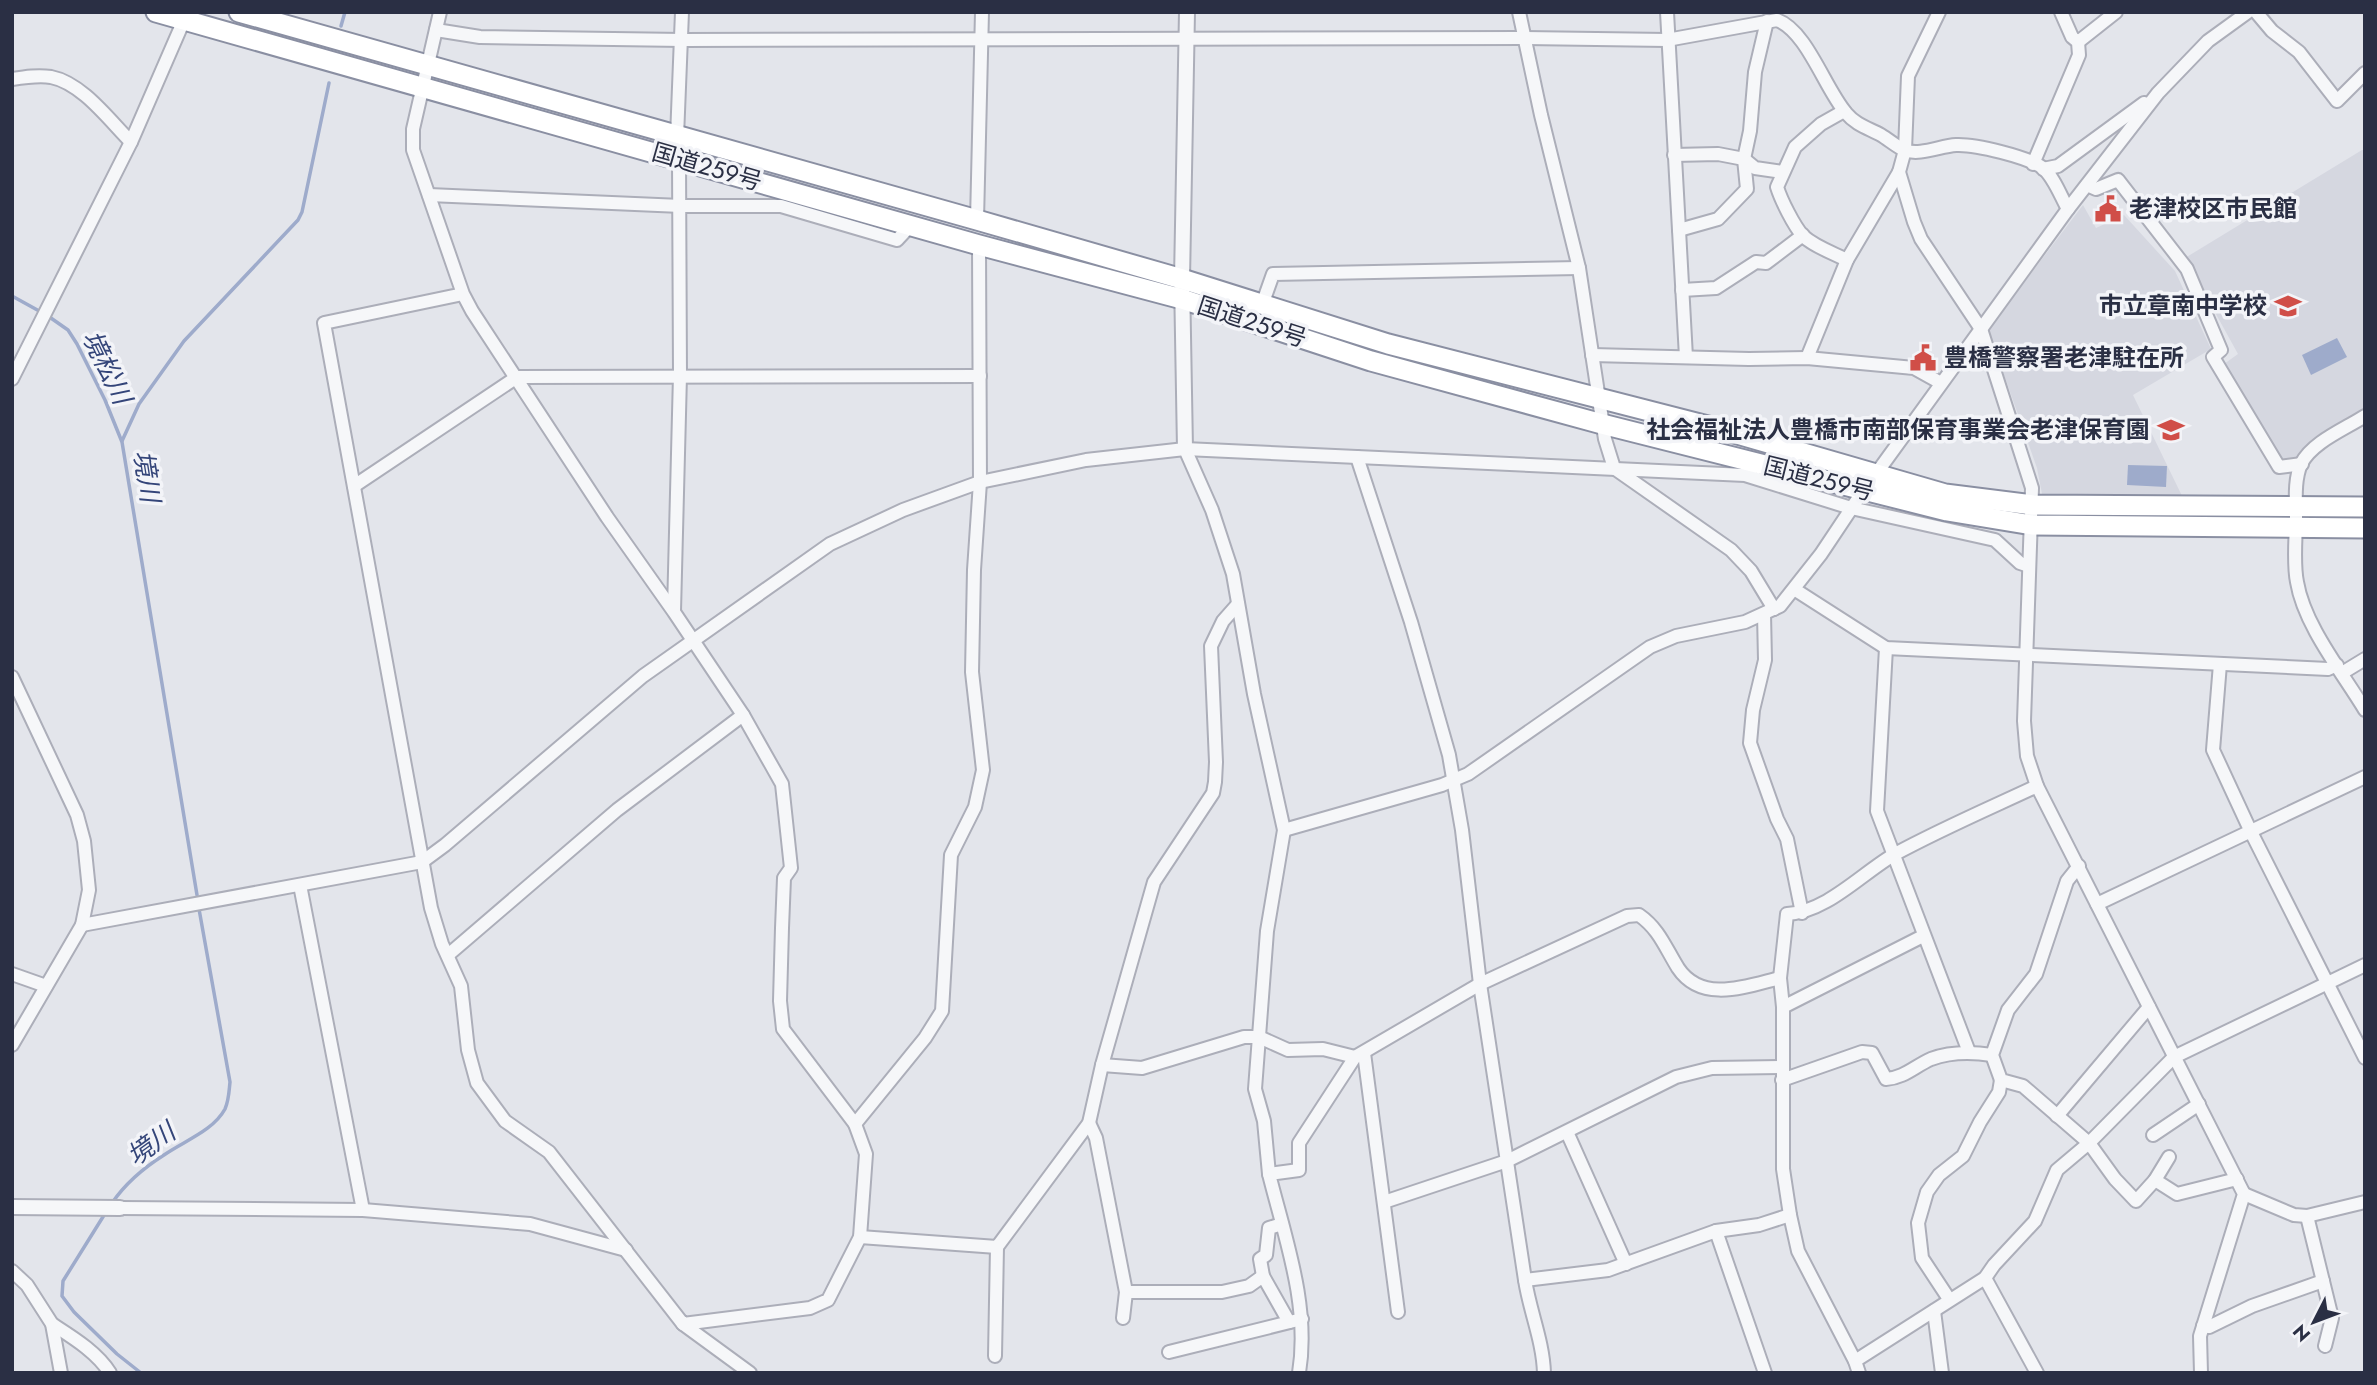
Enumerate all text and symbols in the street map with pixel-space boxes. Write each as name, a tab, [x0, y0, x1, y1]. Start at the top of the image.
street label: 国道259号	[648, 134, 766, 199]
place label: 老津校区市民館	[2129, 191, 2297, 226]
public building icon: 老津校区市民館	[2093, 194, 2123, 224]
street label: 国道259号	[1193, 287, 1311, 356]
place label: 市立章南中学校	[2099, 288, 2267, 323]
school or university icon: 市立章南中学校	[2273, 291, 2303, 321]
water label: 境松川	[73, 324, 142, 413]
place label: 豊橋警察署老津駐在所	[1944, 340, 2184, 375]
public building icon: 豊橋警察署老津駐在所	[1908, 343, 1938, 373]
place label: 社会福祉法人豊橋市南部保育事業会老津保育園	[1646, 412, 2150, 447]
school or university icon: 社会福祉法人豊橋市南部保育事業会老津保育園	[2156, 415, 2186, 445]
water label: 境川	[124, 447, 170, 508]
street label: 国道259号	[1760, 448, 1878, 509]
water label: 境川	[119, 1112, 186, 1175]
north arrow	[2279, 1287, 2349, 1357]
text: N	[2287, 1318, 2317, 1348]

